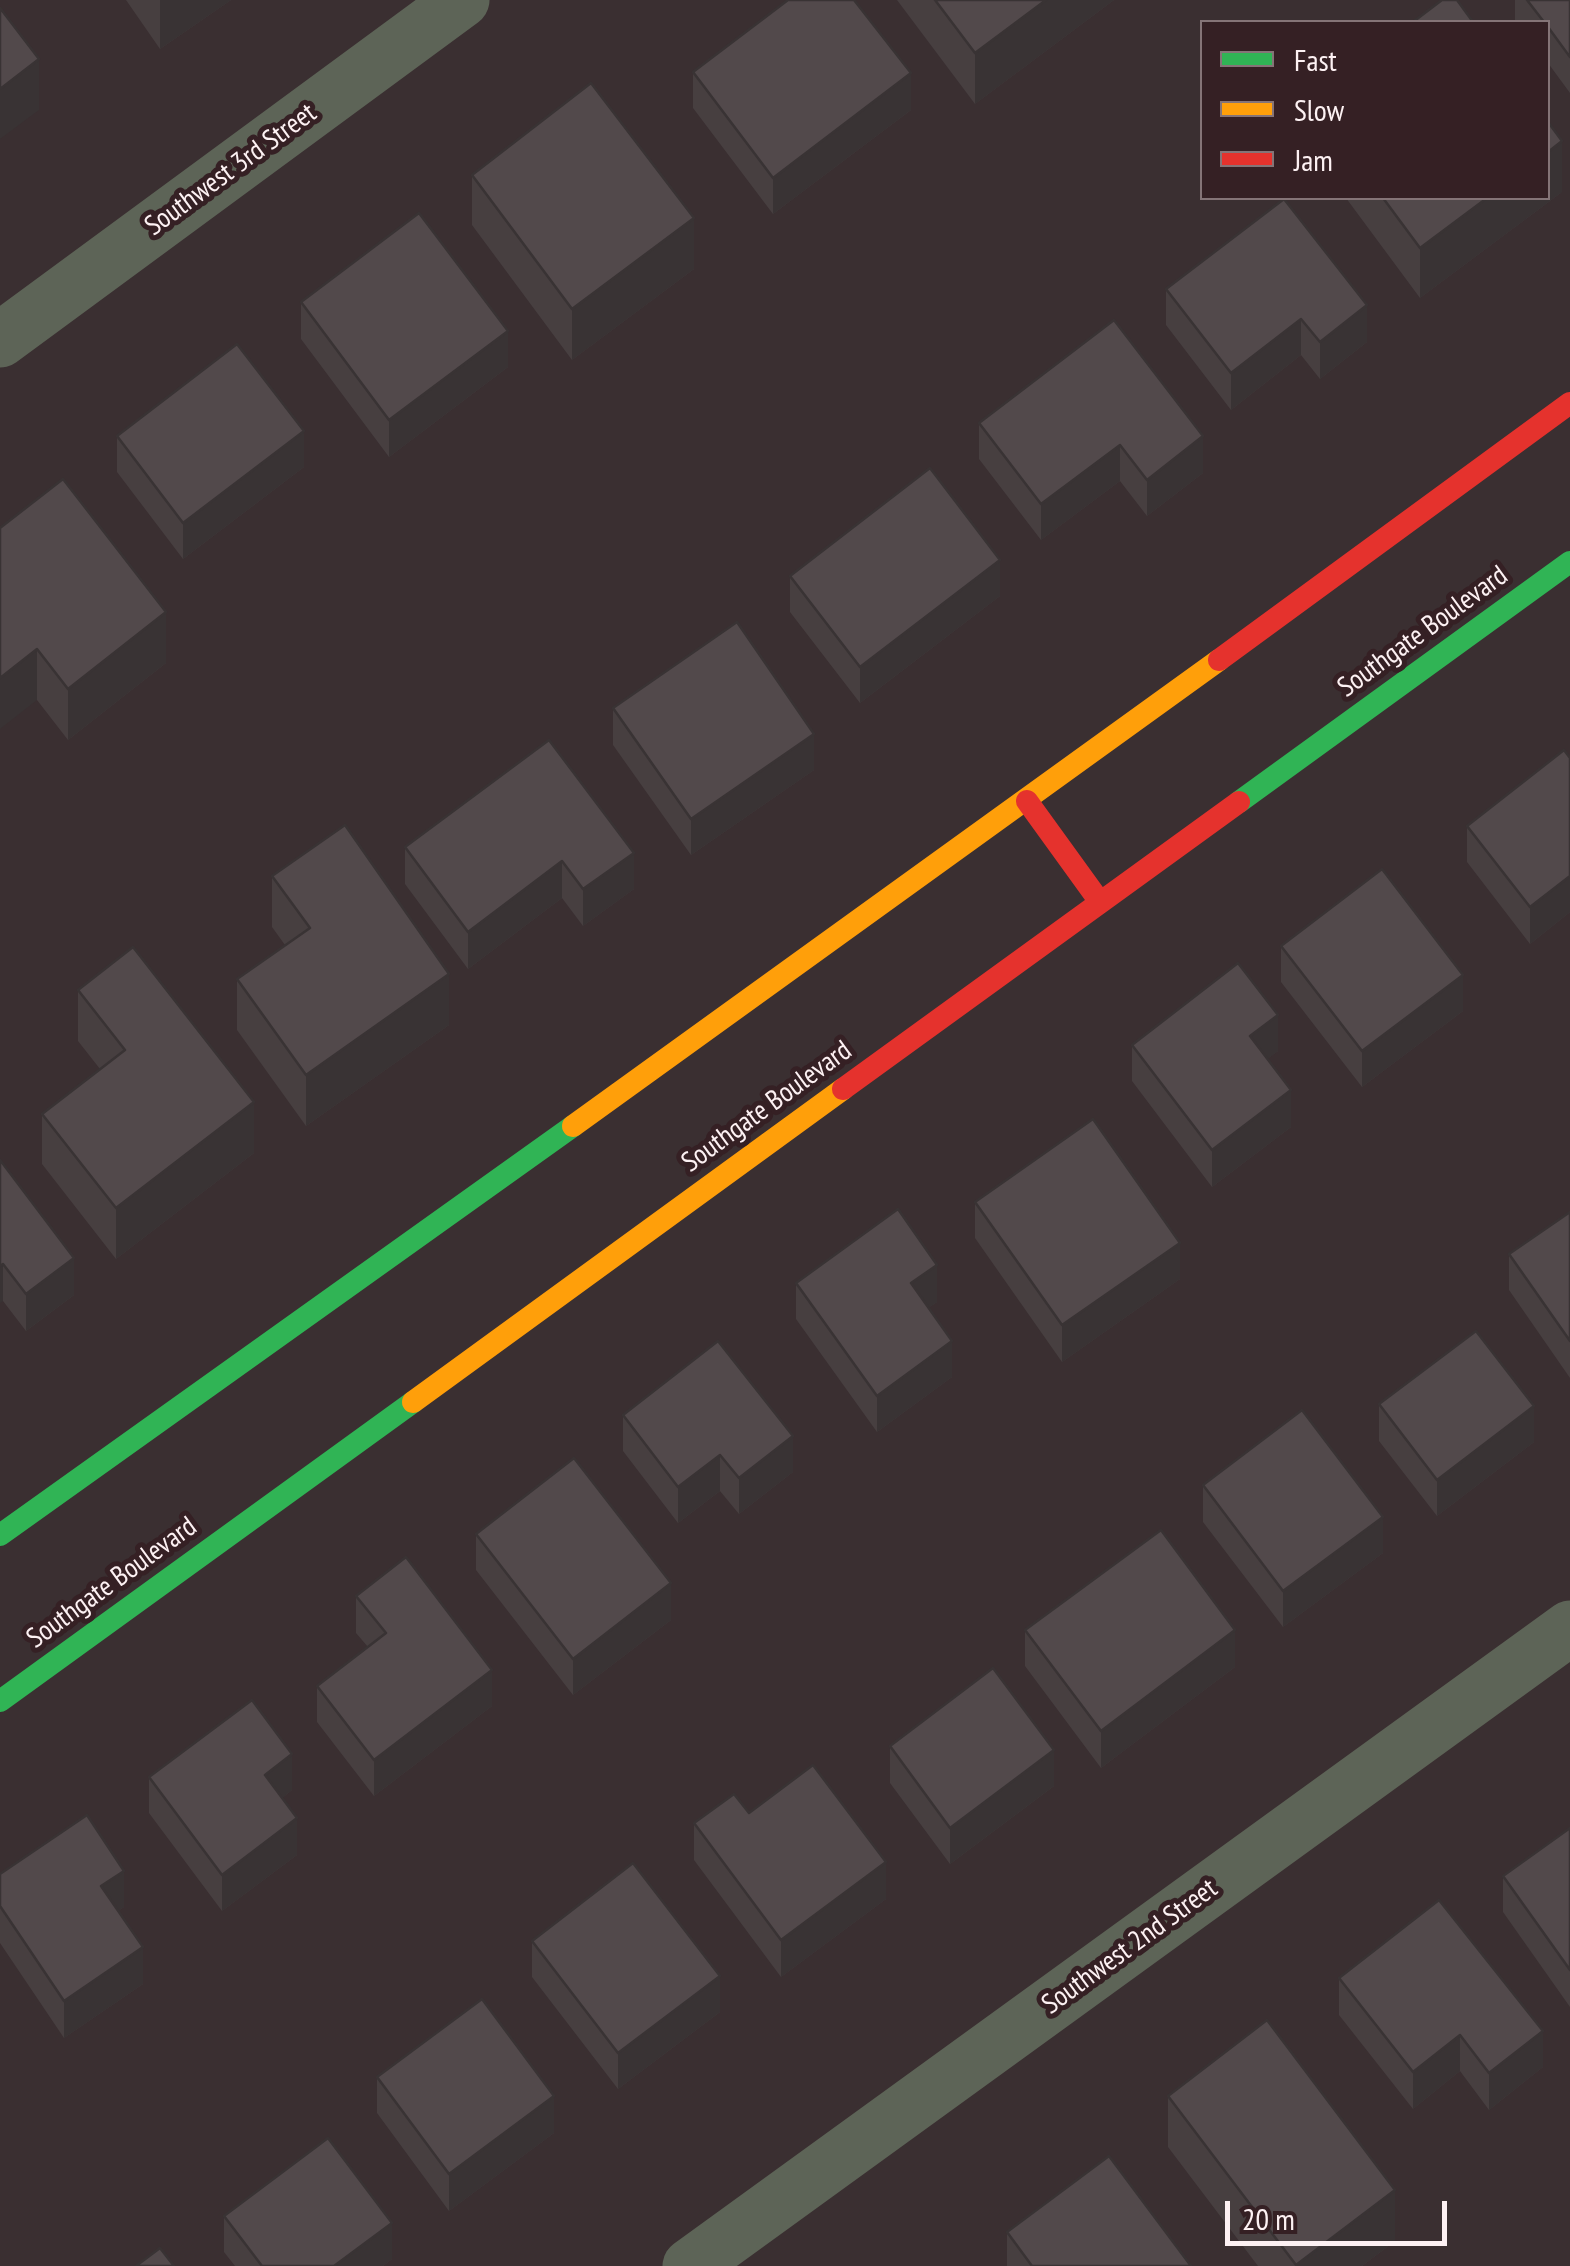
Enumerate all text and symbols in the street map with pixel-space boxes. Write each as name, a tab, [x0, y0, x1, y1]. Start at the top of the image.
legend	[1200, 20, 1550, 200]
text: Fast	[1294, 40, 1337, 79]
text: Slow	[1294, 90, 1344, 129]
street label: Southwest 3rd Street	[139, 97, 323, 243]
text: Jam	[1294, 140, 1333, 179]
street label: Southgate Boulevard	[1332, 559, 1514, 705]
street label: Southgate Boulevard	[676, 1034, 858, 1180]
street label: Southgate Boulevard	[21, 1510, 203, 1656]
street label: Southwest 2nd Street	[1036, 1872, 1224, 2022]
scale bar	[1230, 2181, 1452, 2243]
text: 20 m	[1242, 2199, 1295, 2238]

